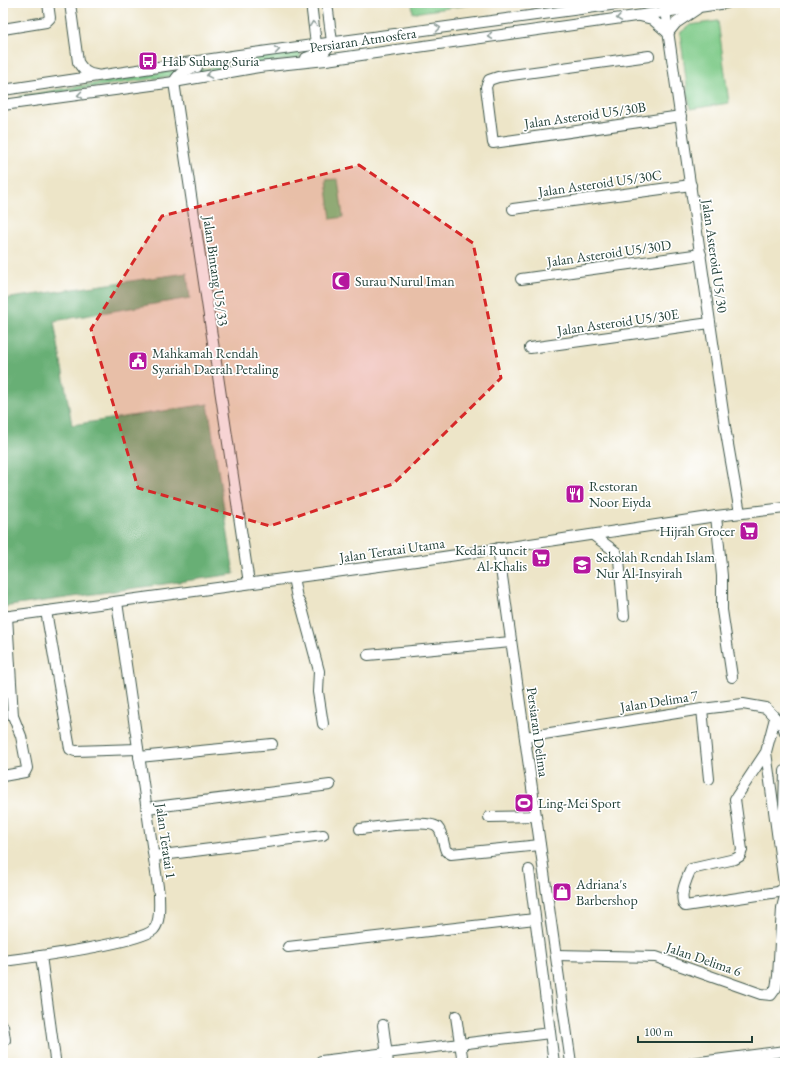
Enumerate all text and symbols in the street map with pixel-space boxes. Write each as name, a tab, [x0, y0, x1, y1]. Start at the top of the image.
one-way arrow	[616, 13, 622, 22]
one-way arrow	[309, 21, 318, 27]
street label: Persiaran Atmosfera	[309, 24, 418, 56]
one-way arrow	[435, 24, 441, 33]
one-way arrow	[487, 31, 493, 40]
one-way arrow	[274, 46, 280, 55]
bus stop icon: Hab Subang Suria	[137, 50, 159, 72]
place label: Hab Subang Suria	[162, 52, 260, 70]
one-way arrow	[206, 70, 212, 79]
one-way arrow	[77, 90, 84, 99]
street label: Jalan Asteroid U5/30B	[522, 98, 647, 133]
street label: Jalan Asteroid U5/30C	[536, 165, 663, 201]
street label: Jalan Asteroid U5/30	[698, 197, 732, 314]
street label: Jalan Bintang U5/33	[199, 214, 233, 327]
street label: Jalan Asteroid U5/30D	[545, 235, 673, 271]
mosque icon: Surau Nurul Iman	[330, 270, 352, 292]
place label: Surau Nurul Iman	[355, 272, 455, 290]
street label: Jalan Asteroid U5/30E	[555, 305, 680, 340]
place label: Mahkamah Rendah Syariah Daerah Petaling	[152, 344, 279, 378]
public building icon: Mahkamah Rendah Syariah Daerah Petaling	[127, 350, 149, 372]
place label: Restoran Noor Eiyda	[589, 477, 652, 511]
restaurant icon: Restoran Noor Eiyda	[564, 483, 586, 505]
supermarket icon: Hijrah Grocer	[738, 520, 760, 542]
place label: Hijrah Grocer	[659, 522, 735, 540]
street label: Jalan Teratai Utama	[337, 534, 446, 566]
place label: Kedai Runcit Al-Khalis	[455, 541, 528, 575]
supermarket icon: Kedai Runcit Al-Khalis	[530, 547, 552, 569]
place label: Sekolah Rendah Islam Nur Al-Insyirah	[596, 548, 715, 582]
school or university icon: Sekolah Rendah Islam Nur Al-Insyirah	[571, 554, 593, 576]
street label: Persiaran Delima	[523, 686, 553, 778]
street label: Jalan Delima 7	[618, 686, 699, 716]
sports icon: Ling-Mei Sport	[513, 792, 535, 814]
place label: Ling-Mei Sport	[538, 794, 621, 812]
street label: Jalan Teratai 1	[152, 801, 180, 880]
place label: Adriana's Barbershop	[575, 875, 638, 909]
shop icon: Adriana's Barbershop	[551, 881, 573, 903]
street label: Jalan Delima 6	[663, 937, 744, 980]
scale bar	[638, 1018, 752, 1044]
text: 100 m	[644, 1024, 674, 1040]

